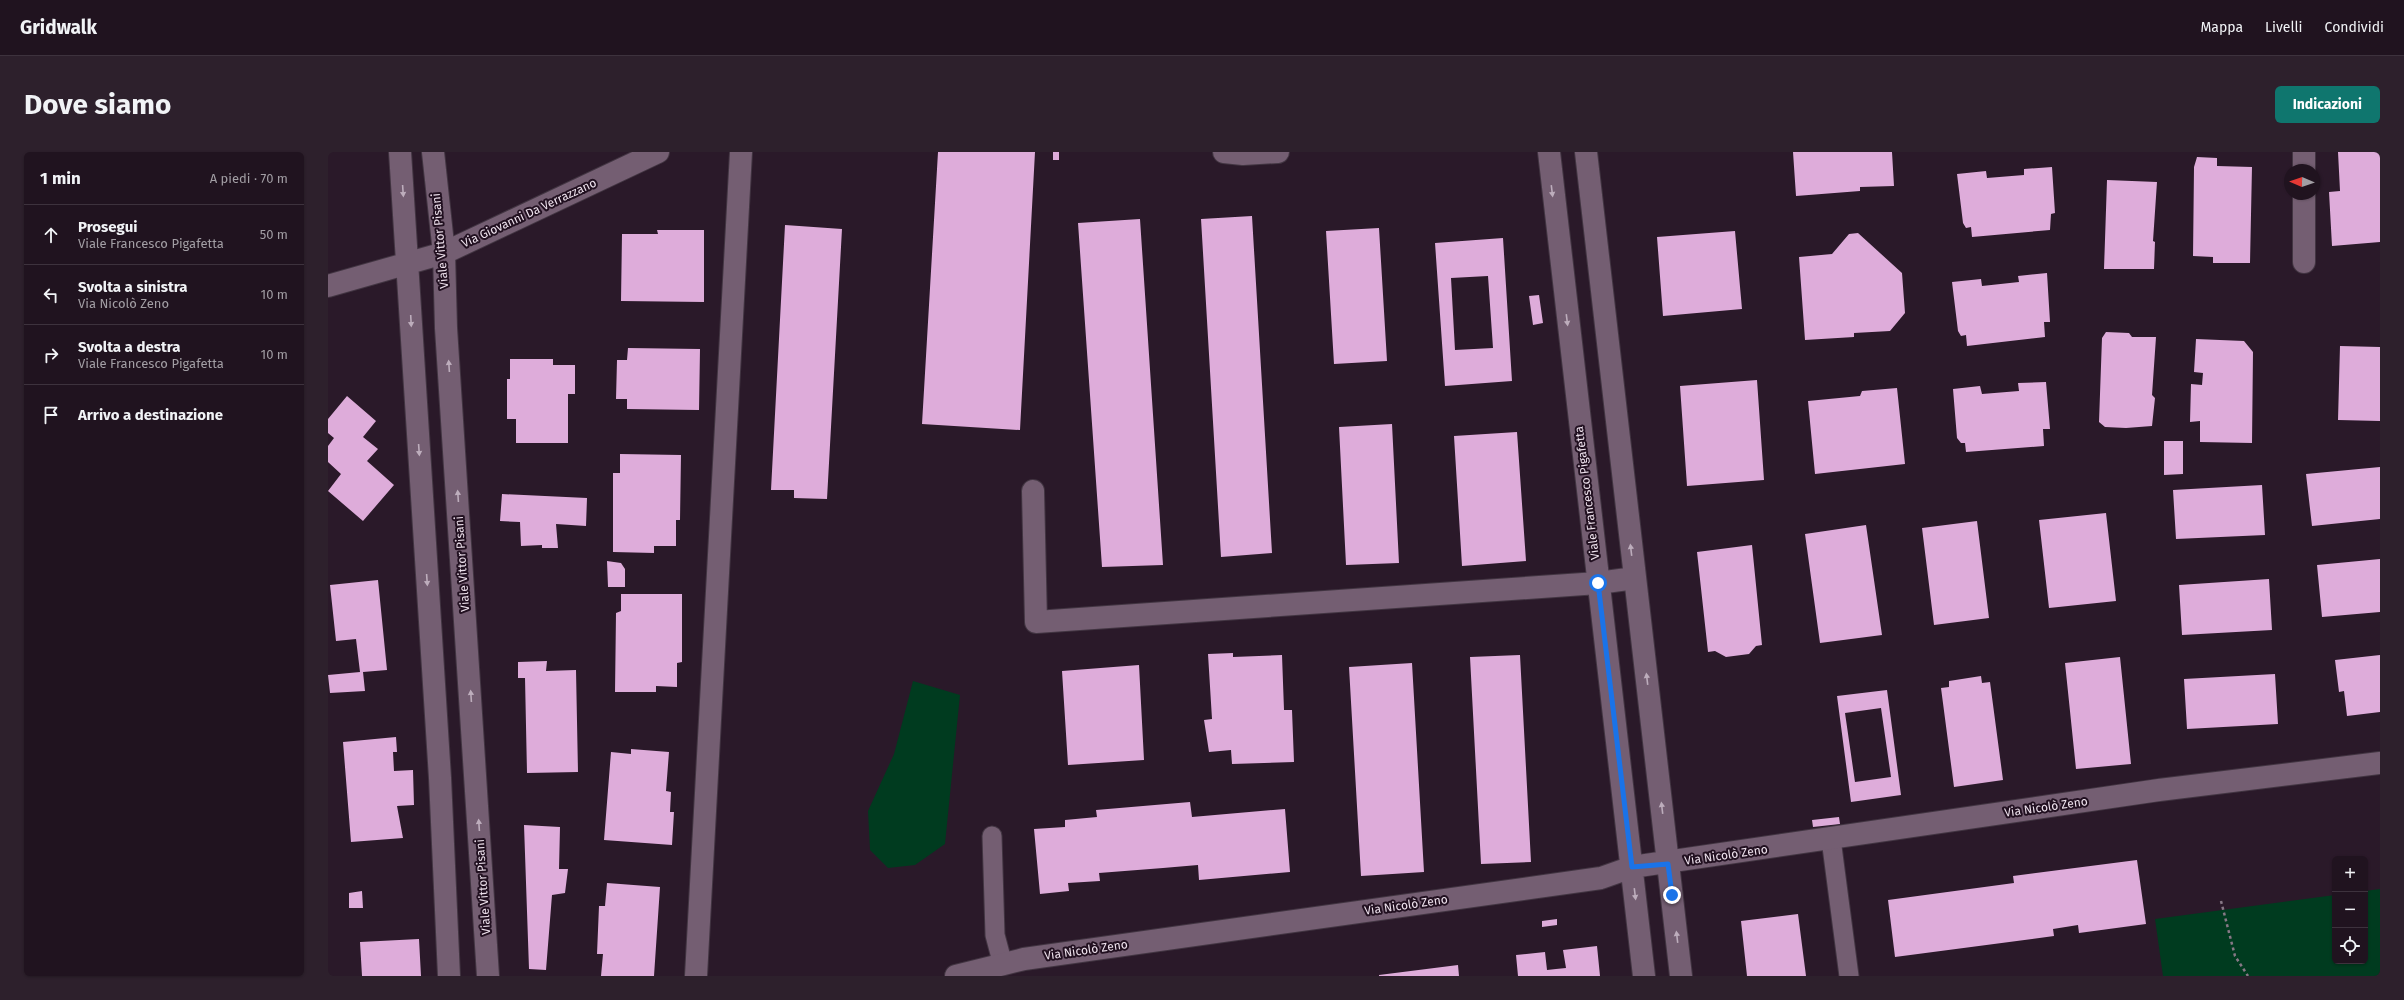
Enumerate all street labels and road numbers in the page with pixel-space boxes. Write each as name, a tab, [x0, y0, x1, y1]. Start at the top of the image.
street label: Via Giovanni Da Verrazzano	[459, 176, 599, 250]
street label: Viale Vittor Pisani	[429, 193, 451, 289]
street label: Viale Francesco Pigafetta	[1572, 425, 1602, 561]
street label: Viale Vittor Pisani	[452, 516, 472, 612]
street label: Via Nicolò Zeno	[2003, 794, 2089, 820]
street label: Viale Vittor Pisani	[473, 839, 493, 935]
street label: Via Nicolò Zeno	[1683, 842, 1769, 868]
street label: Via Nicolò Zeno	[1363, 892, 1449, 918]
street label: Via Nicolò Zeno	[1043, 937, 1129, 963]

